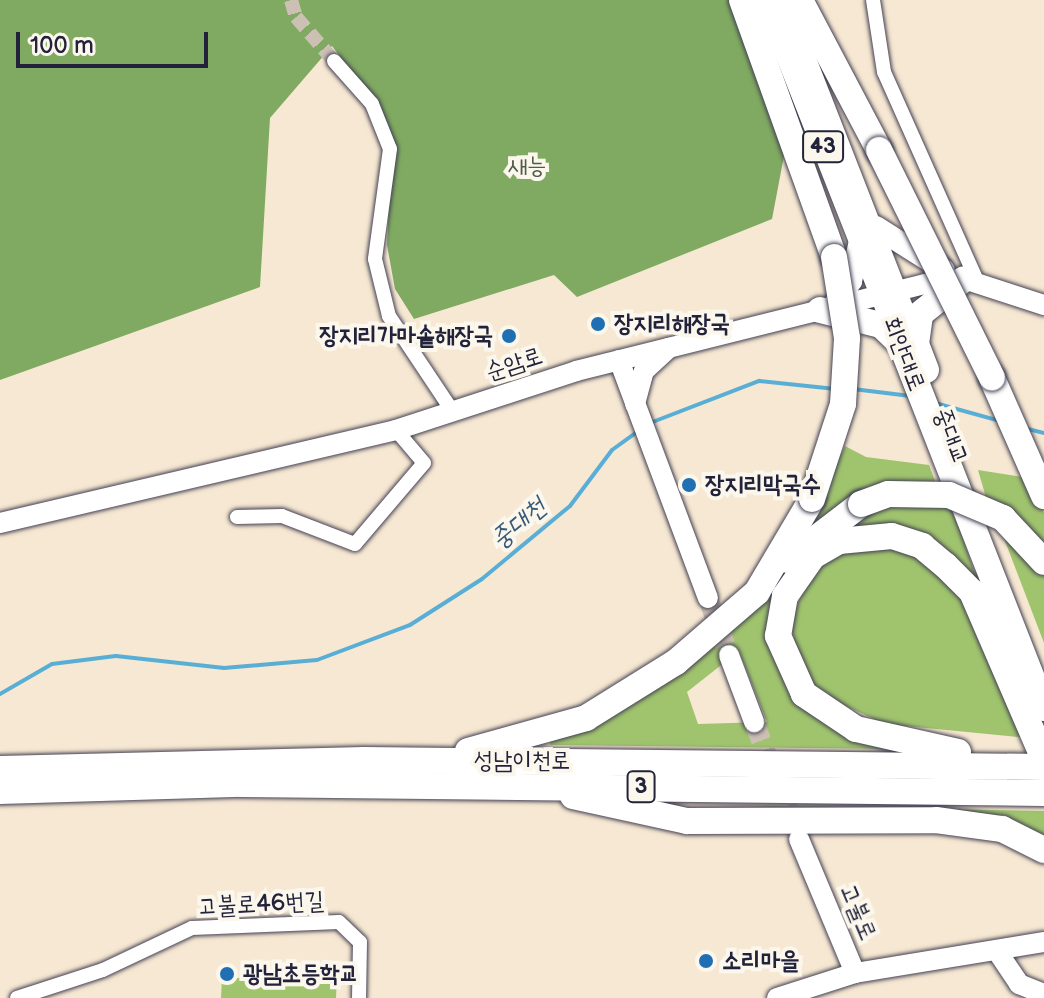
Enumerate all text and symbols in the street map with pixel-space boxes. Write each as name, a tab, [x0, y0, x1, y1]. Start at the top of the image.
scale bar	[20, 16, 212, 66]
text: 100 m	[30, 31, 94, 60]
road number: 43	[801, 129, 845, 165]
park label: 새능	[508, 152, 546, 180]
place label: 장지리해장국	[614, 310, 730, 338]
street label: 회안대로	[877, 313, 931, 395]
marker: 장지리해장국	[589, 315, 607, 333]
place label: 장지리가마솥해장국	[319, 322, 493, 350]
marker: 장지리가마솥해장국	[500, 327, 518, 345]
street label: 순암로	[482, 341, 546, 387]
street label: 중대교	[927, 404, 975, 468]
place label: 장지리막국수	[705, 471, 821, 499]
marker: 장지리막국수	[680, 476, 698, 494]
water label: 중대천	[485, 492, 553, 556]
street label: 성남이천로	[474, 747, 570, 775]
road number: 3	[625, 769, 657, 805]
street label: 고불로	[833, 880, 883, 944]
street label: 고불로46번길	[197, 886, 325, 922]
place label: 소리마을	[722, 947, 799, 975]
marker: 소리마을	[697, 952, 715, 970]
place label: 광남초등학교	[243, 960, 359, 988]
marker: 광남초등학교	[218, 965, 236, 983]

